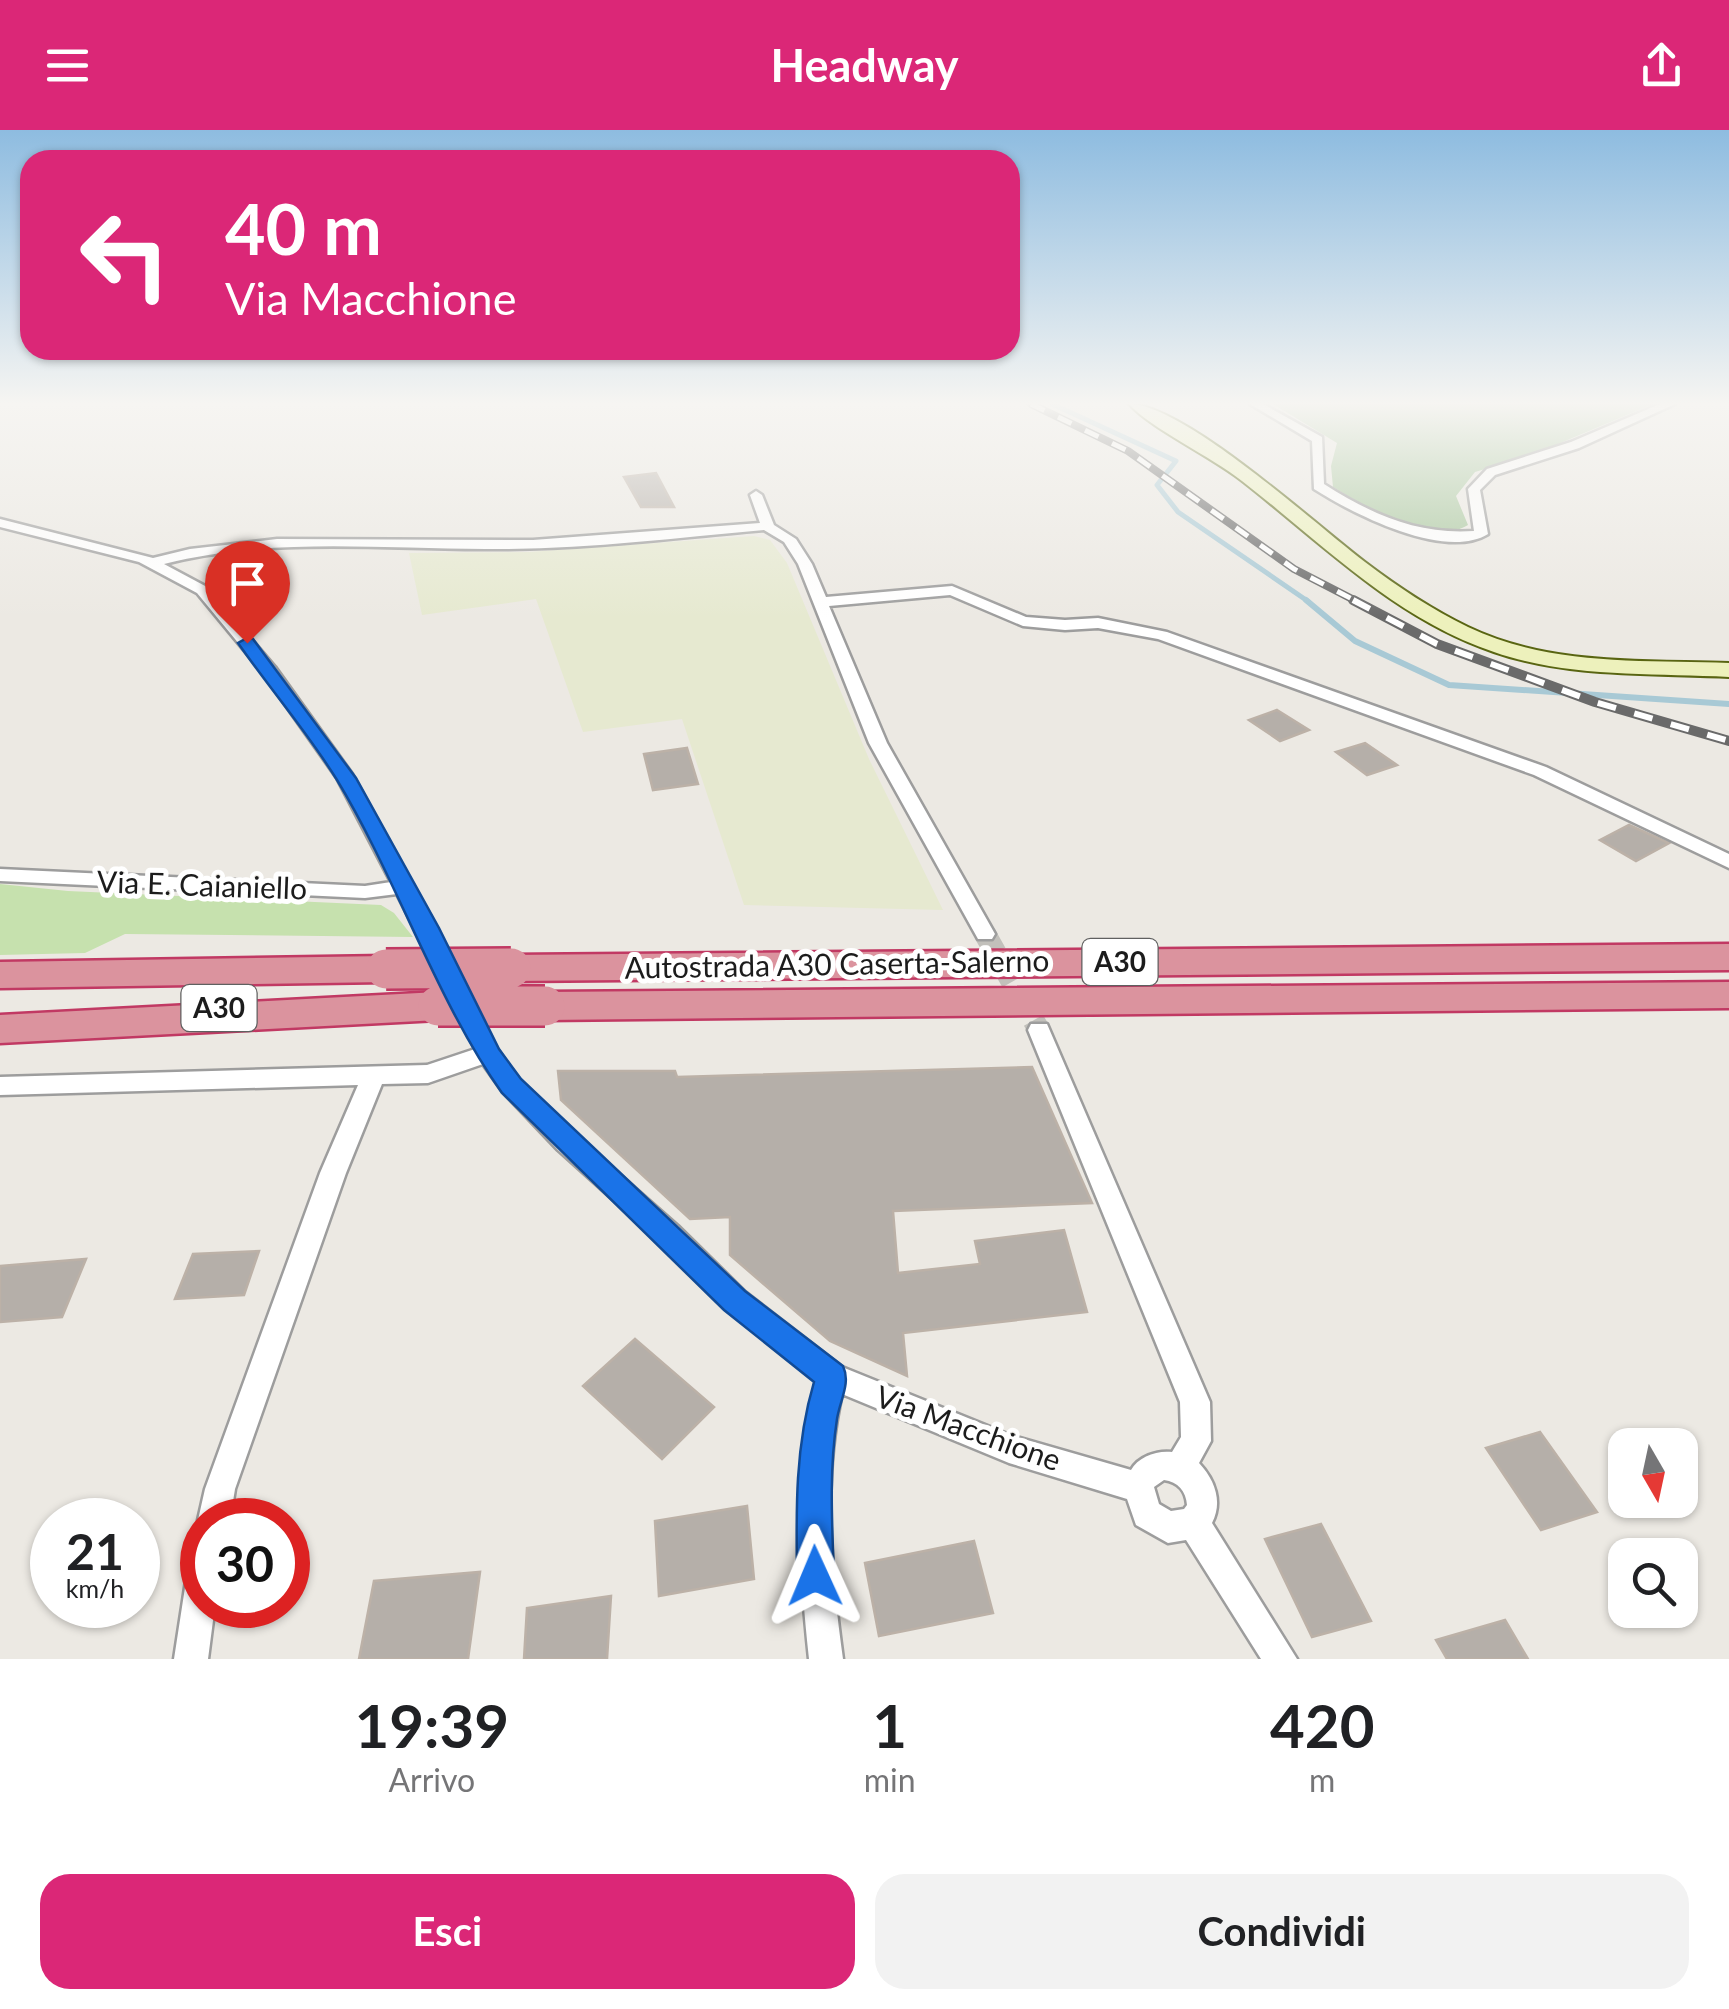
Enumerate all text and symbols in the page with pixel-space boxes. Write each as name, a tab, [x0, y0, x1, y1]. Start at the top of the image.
icon: menu	[40, 38, 95, 93]
text: Headway	[770, 38, 959, 92]
icon: share	[1634, 38, 1689, 93]
text: 40 m	[225, 186, 382, 270]
icon: left	[60, 190, 190, 320]
text: Via Macchione	[225, 271, 517, 325]
pin	[205, 541, 290, 644]
icon: arrive	[220, 556, 275, 611]
street label: Via E. Caianiello	[96, 862, 308, 906]
road number: A30	[1082, 939, 1158, 985]
street label: Autostrada A30 Caserta-Salerno	[624, 941, 1050, 985]
road number: A30	[182, 985, 256, 1031]
street label: Via Macchione	[871, 1377, 1066, 1477]
north arrow	[1608, 1428, 1698, 1518]
map controls	[1608, 1428, 1698, 1628]
speed limit sign: 30	[180, 1498, 310, 1628]
text: 21	[66, 1521, 124, 1581]
position arrow	[763, 1524, 867, 1628]
button: search	[1608, 1538, 1698, 1628]
text: km/h	[66, 1573, 124, 1603]
text: 19:39	[355, 1689, 509, 1761]
text: 1	[872, 1689, 907, 1761]
text: 420	[1270, 1689, 1374, 1761]
text: Arrivo	[388, 1760, 475, 1799]
text: min	[864, 1760, 916, 1799]
text: m	[1309, 1760, 1335, 1799]
button: Esci	[40, 1874, 855, 1989]
button: Condividi	[875, 1874, 1689, 1989]

